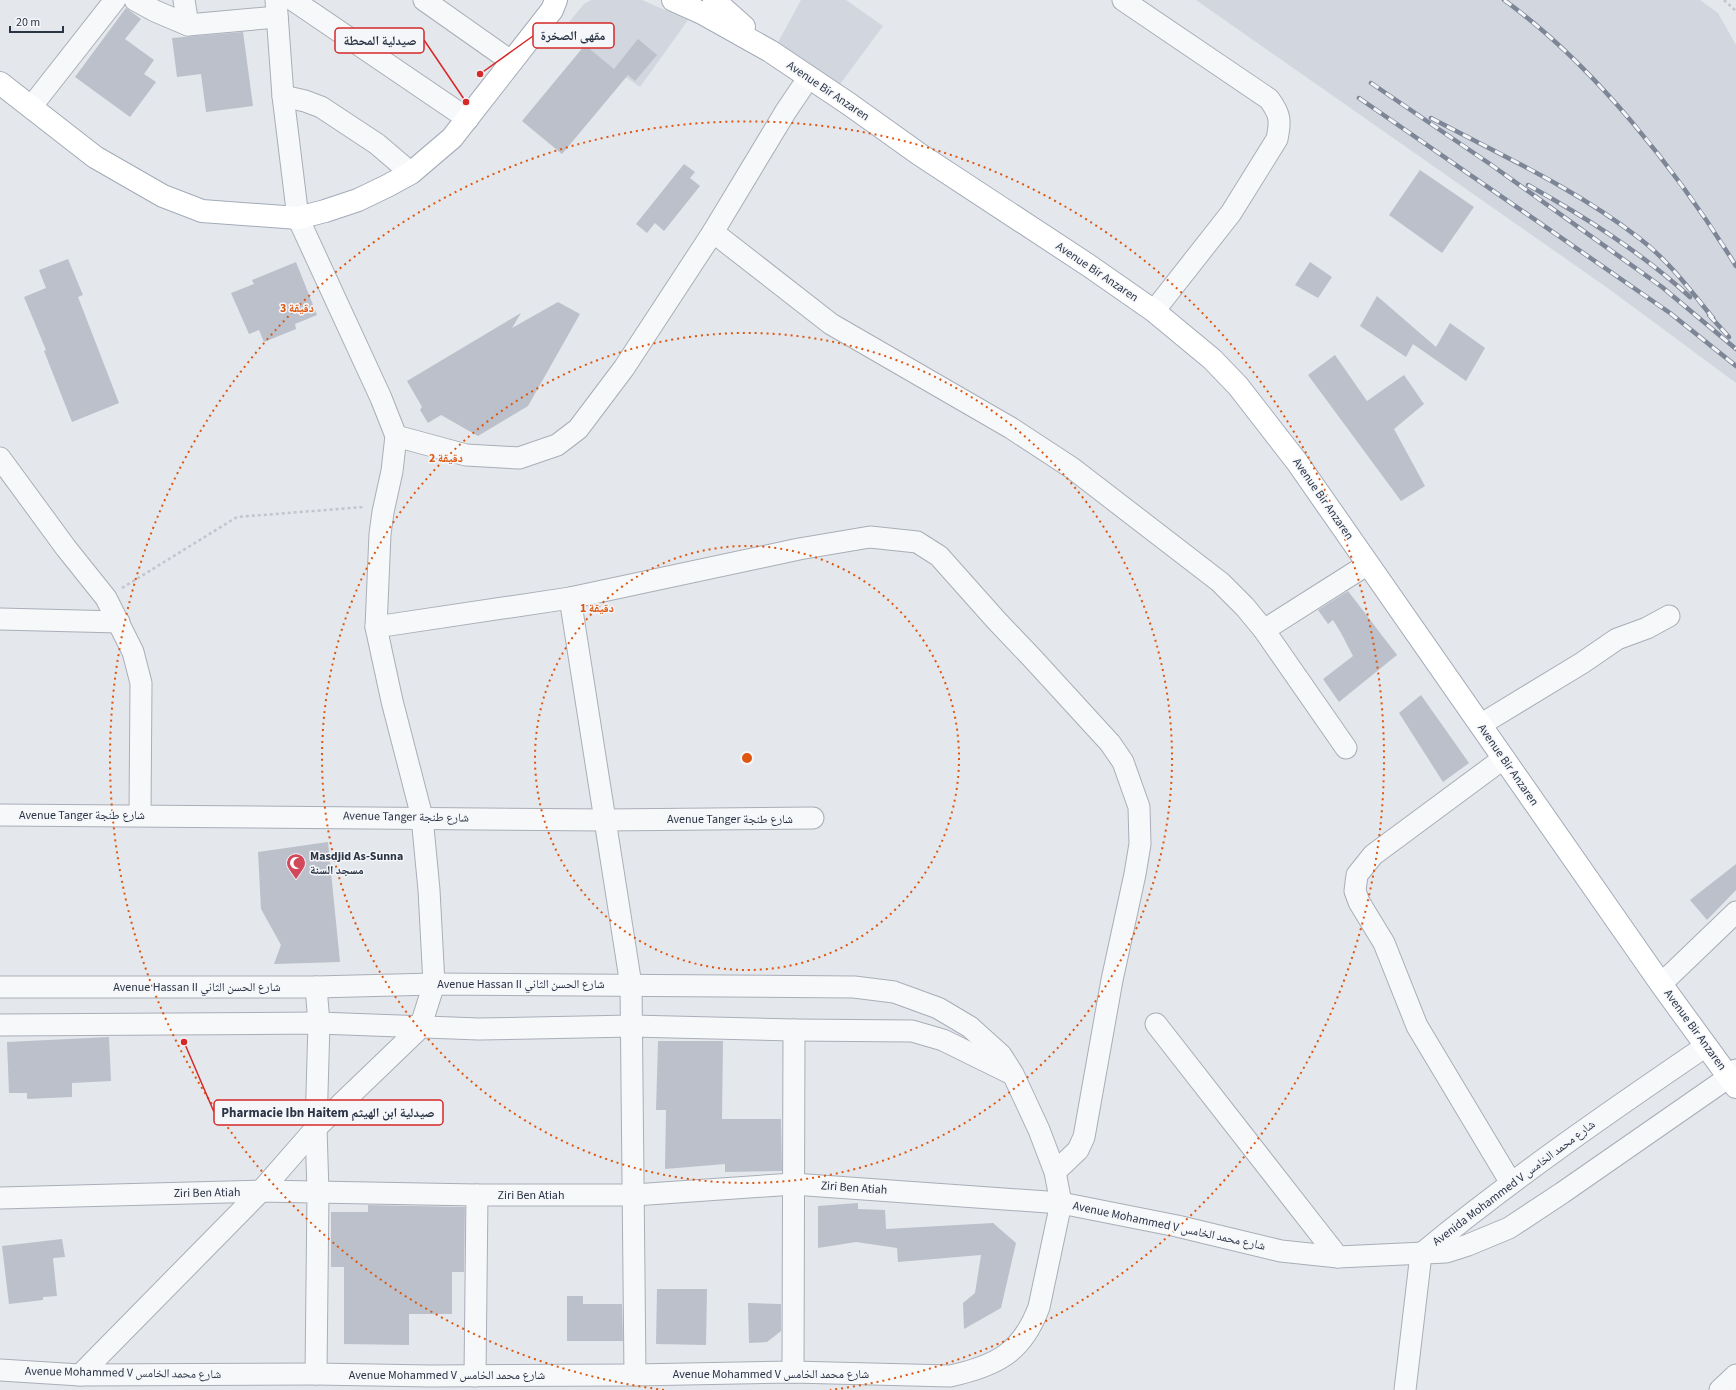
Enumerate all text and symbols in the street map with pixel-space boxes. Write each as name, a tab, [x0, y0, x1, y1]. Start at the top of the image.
scale bar	[10, 8, 63, 34]
text: 20 m	[16, 14, 40, 31]
callout: مقهى الصخرة	[533, 23, 614, 48]
text: مقهى الصخرة	[541, 27, 605, 45]
callout: صيدلية المحطة	[335, 28, 424, 53]
text: صيدلية المحطة	[343, 32, 417, 50]
street label: Avenue Bir Anzaren	[783, 57, 873, 125]
street label: Avenue Bir Anzaren	[1052, 238, 1142, 306]
text: 3 دقيقة	[280, 300, 314, 317]
text: 2 دقيقة	[429, 450, 463, 467]
street label: Avenue Bir Anzaren	[1288, 455, 1358, 543]
text: 1 دقيقة	[580, 600, 614, 617]
street label: Avenue Bir Anzaren	[1473, 721, 1543, 809]
centre of rings	[740, 751, 754, 765]
street label: Avenue Tanger شارع طنجة	[19, 807, 145, 824]
street label: Avenue Tanger شارع طنجة	[343, 807, 469, 827]
street label: Avenue Tanger شارع طنجة	[667, 811, 793, 828]
place label: Masdjid As-Sunna مسجد السنة	[310, 848, 403, 879]
mosque icon: Masdjid As-Sunna مسجد السنة	[285, 852, 307, 880]
street label: Avenue Hassan II شارع الحسن الثاني	[437, 976, 605, 994]
street label: Avenue Hassan II شارع الحسن الثاني	[113, 979, 281, 997]
street label: Avenue Bir Anzaren	[1660, 986, 1730, 1074]
callout: Pharmacie Ibn Haitem صيدلية ابن الهيثم	[214, 1100, 443, 1125]
text: Pharmacie Ibn Haitem صيدلية ابن الهيثم	[221, 1104, 435, 1122]
street label: Avenida Mohammed V شارع محمد الخامس	[1429, 1116, 1599, 1250]
street label: Ziri Ben Atiah	[820, 1177, 888, 1199]
street label: Ziri Ben Atiah	[173, 1184, 241, 1202]
street label: Ziri Ben Atiah	[498, 1187, 564, 1204]
street label: Avenue Mohammed V شارع محمد الخامس	[1071, 1197, 1267, 1255]
street label: Avenue Mohammed V شارع محمد الخامس	[25, 1363, 221, 1383]
street label: Avenue Mohammed V شارع محمد الخامس	[673, 1366, 869, 1383]
street label: Avenue Mohammed V شارع محمد الخامس	[349, 1367, 545, 1384]

